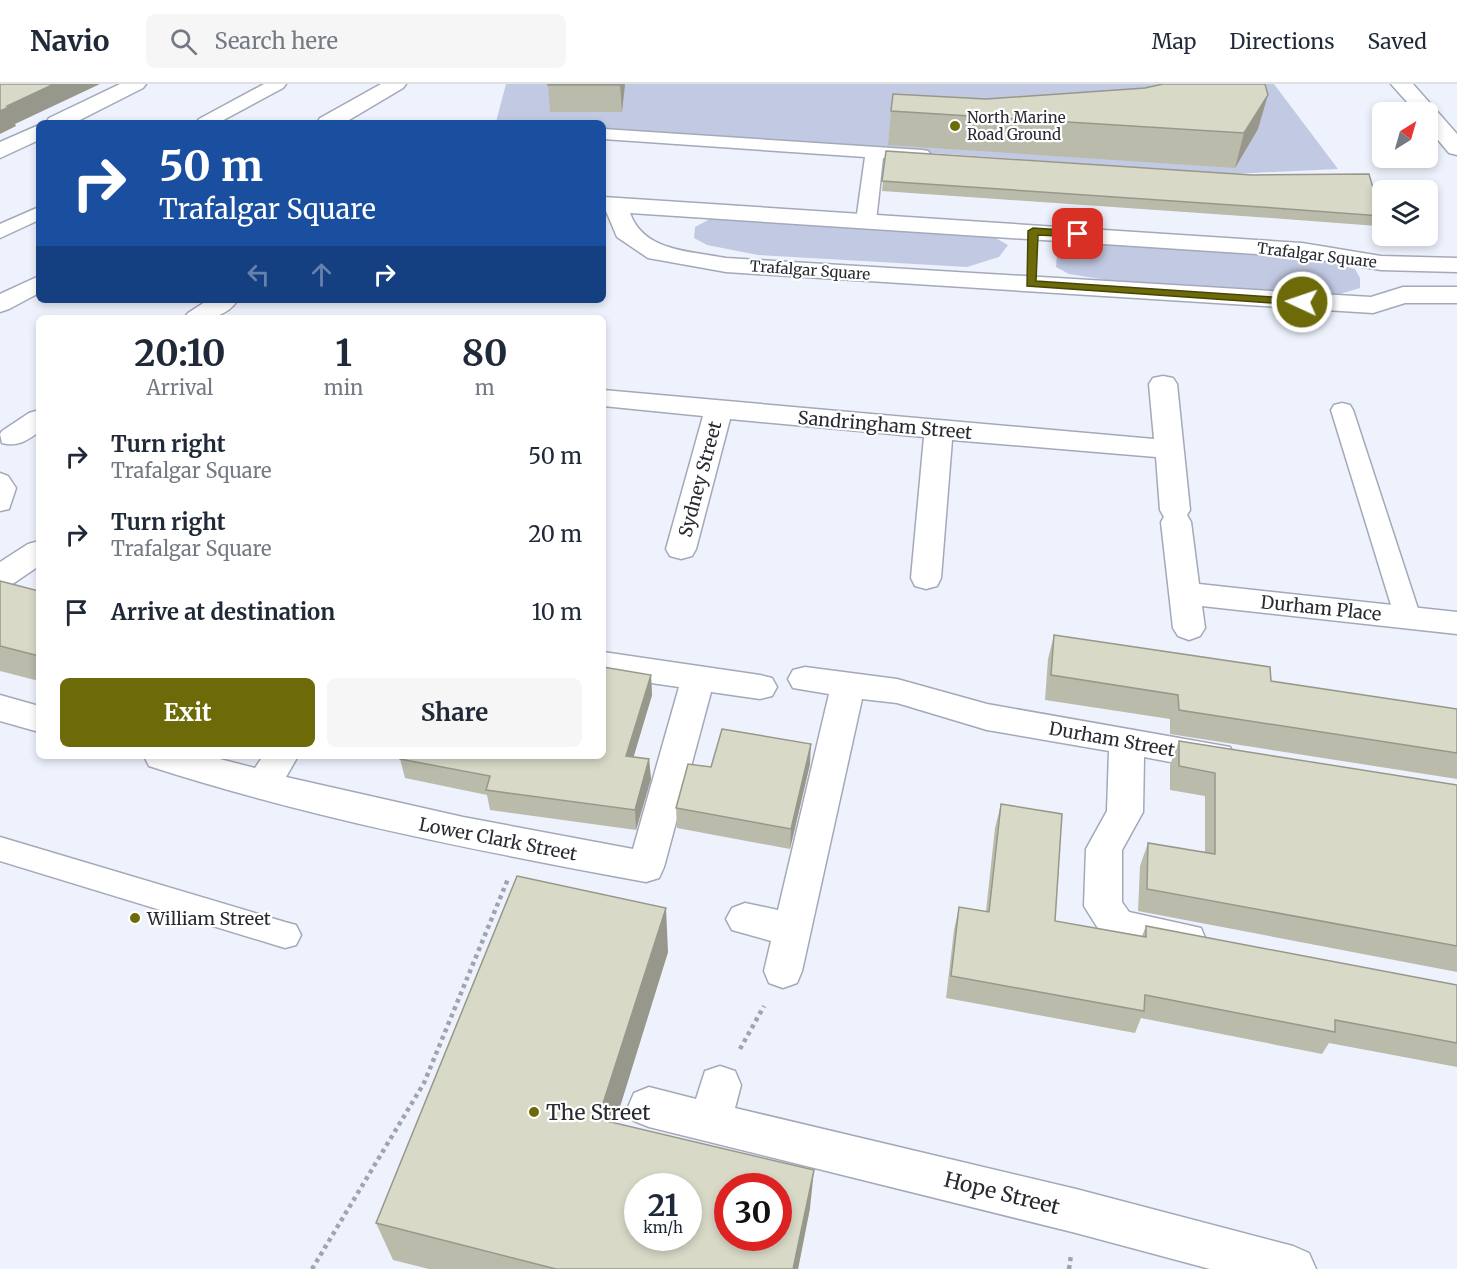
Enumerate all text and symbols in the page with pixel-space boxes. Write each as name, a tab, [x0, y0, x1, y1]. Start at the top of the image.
search box	[146, 14, 566, 68]
text: Navio	[30, 23, 110, 59]
icon: search	[167, 25, 200, 58]
text: Search here	[215, 27, 338, 55]
text: Map	[1152, 28, 1196, 55]
text: Directions	[1229, 28, 1334, 55]
text: Saved	[1367, 28, 1427, 55]
north arrow	[1372, 102, 1438, 168]
map controls	[1372, 102, 1438, 246]
place label: North Marine Road Ground	[967, 108, 1066, 144]
marker: North Marine Road Ground	[948, 119, 962, 133]
text: 50 m	[159, 140, 263, 192]
icon: right	[60, 144, 138, 222]
button: layers	[1372, 180, 1438, 246]
text: Trafalgar Square	[159, 192, 376, 226]
pin	[1052, 208, 1103, 259]
icon: arrive	[1061, 217, 1094, 250]
street label: Trafalgar Square	[1256, 238, 1378, 272]
street label: Trafalgar Square	[749, 256, 871, 284]
icon: left	[242, 258, 275, 291]
icon: ahead	[305, 258, 338, 291]
icon: right	[368, 258, 401, 291]
position arrow	[1270, 270, 1334, 334]
text: 20:10	[134, 331, 225, 376]
text: 1	[335, 331, 352, 376]
text: 80	[462, 331, 508, 376]
text: Arrival	[147, 375, 213, 400]
text: min	[324, 375, 363, 400]
text: m	[475, 375, 495, 400]
street label: Sandringham Street	[797, 406, 973, 444]
street label: Sydney Street	[673, 419, 727, 539]
text: Turn right	[111, 430, 225, 458]
icon: right	[60, 440, 93, 473]
text: 50 m	[528, 442, 582, 470]
text: Trafalgar Square	[111, 458, 272, 483]
text: Turn right	[111, 508, 225, 536]
icon: right	[60, 518, 93, 551]
text: 20 m	[528, 520, 582, 548]
text: Trafalgar Square	[111, 536, 272, 561]
street label: Durham Place	[1260, 590, 1382, 626]
icon: arrive	[60, 596, 93, 629]
text: Arrive at destination	[111, 598, 335, 626]
text: 10 m	[532, 598, 582, 626]
button: Exit	[60, 678, 315, 747]
button: Share	[327, 678, 582, 747]
street label: Durham Street	[1047, 717, 1177, 761]
street label: Lower Clark Street	[417, 812, 579, 866]
place label: William Street	[146, 907, 271, 930]
marker: William Street	[128, 911, 142, 925]
place label: The Street	[546, 1099, 651, 1126]
marker: The Street	[527, 1105, 541, 1119]
street label: Hope Street	[941, 1166, 1063, 1220]
speed limit sign: 30	[714, 1173, 792, 1251]
text: 21	[648, 1186, 678, 1224]
text: km/h	[643, 1218, 683, 1237]

